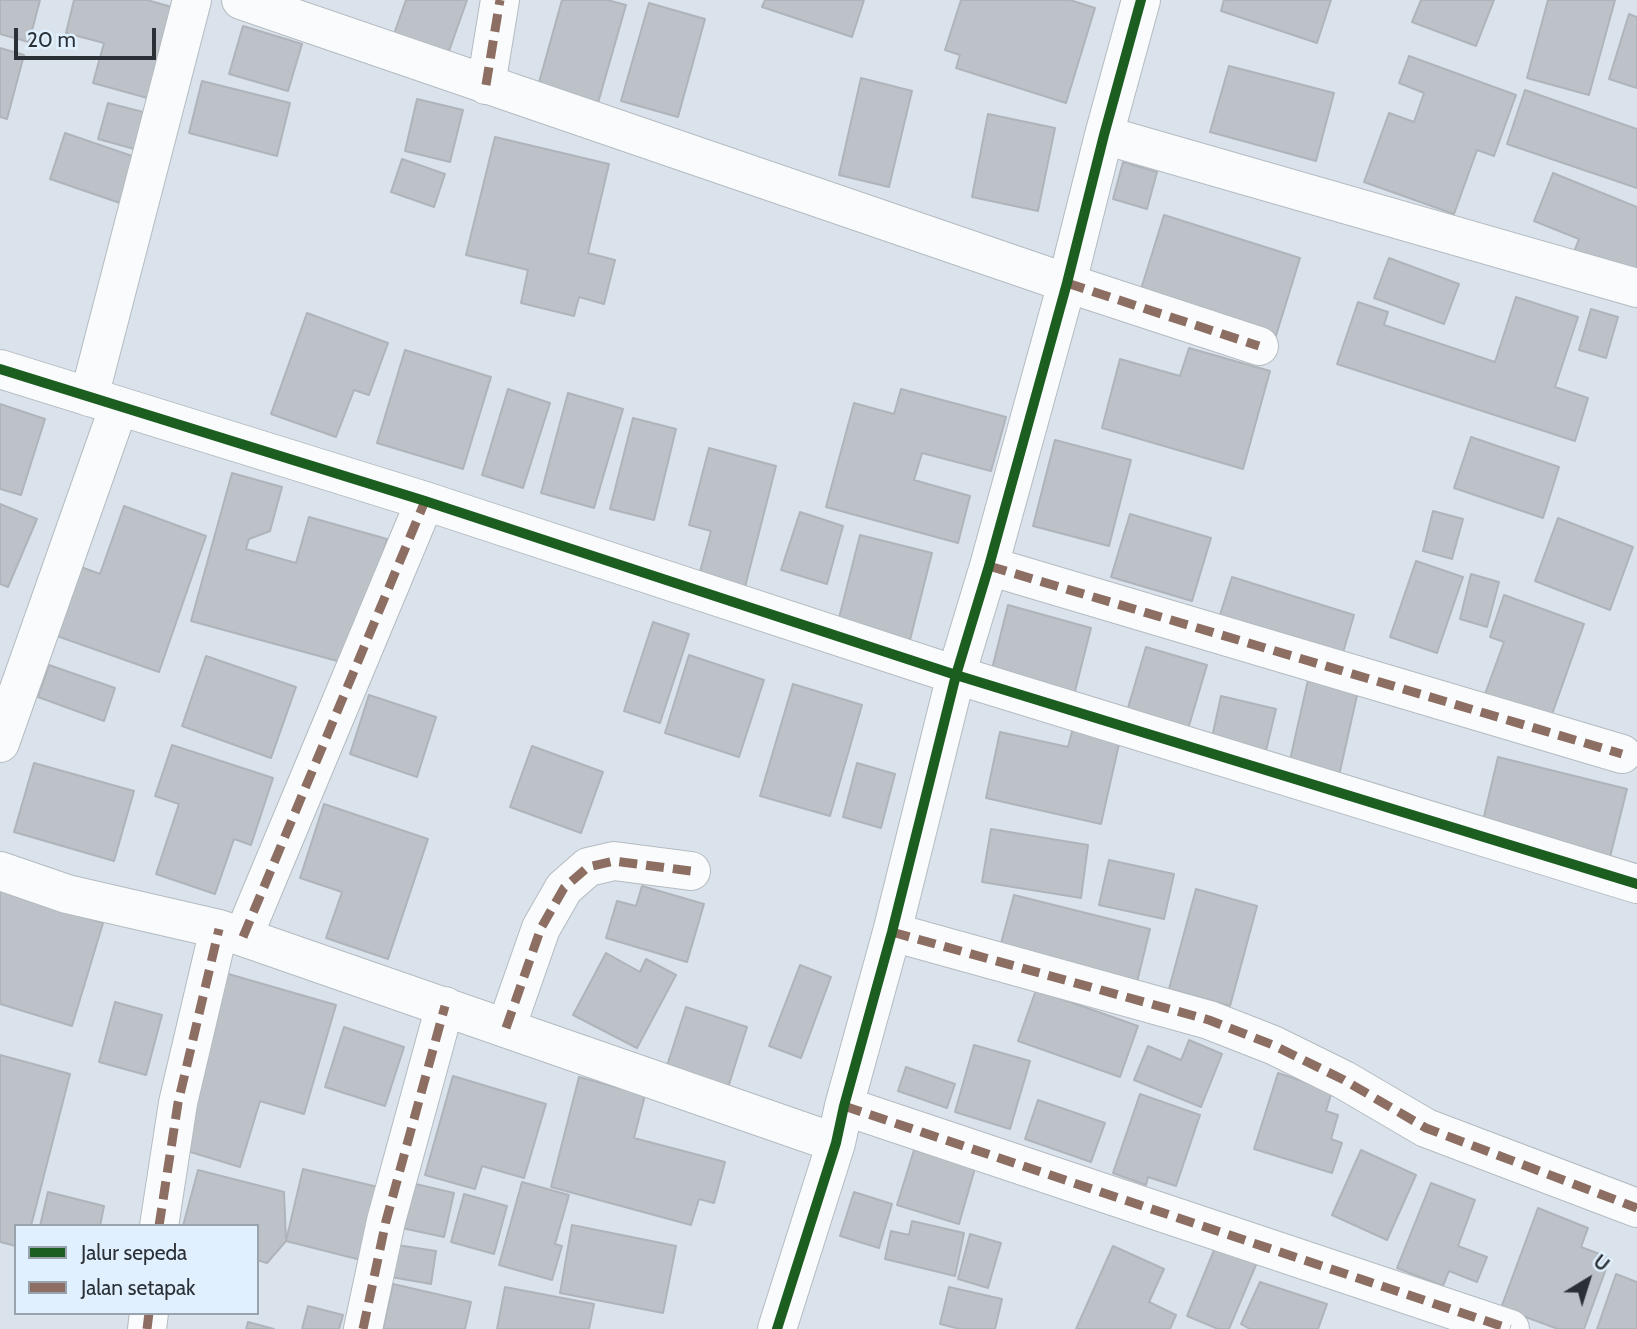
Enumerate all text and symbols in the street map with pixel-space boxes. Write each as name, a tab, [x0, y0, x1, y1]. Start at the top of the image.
scale bar	[18, 14, 159, 58]
text: 20 m	[27, 27, 76, 52]
legend	[14, 1224, 259, 1315]
text: Jalur sepeda	[81, 1240, 187, 1265]
north arrow	[1553, 1245, 1623, 1315]
text: U	[1589, 1250, 1614, 1276]
text: Jalan setapak	[81, 1275, 196, 1300]

